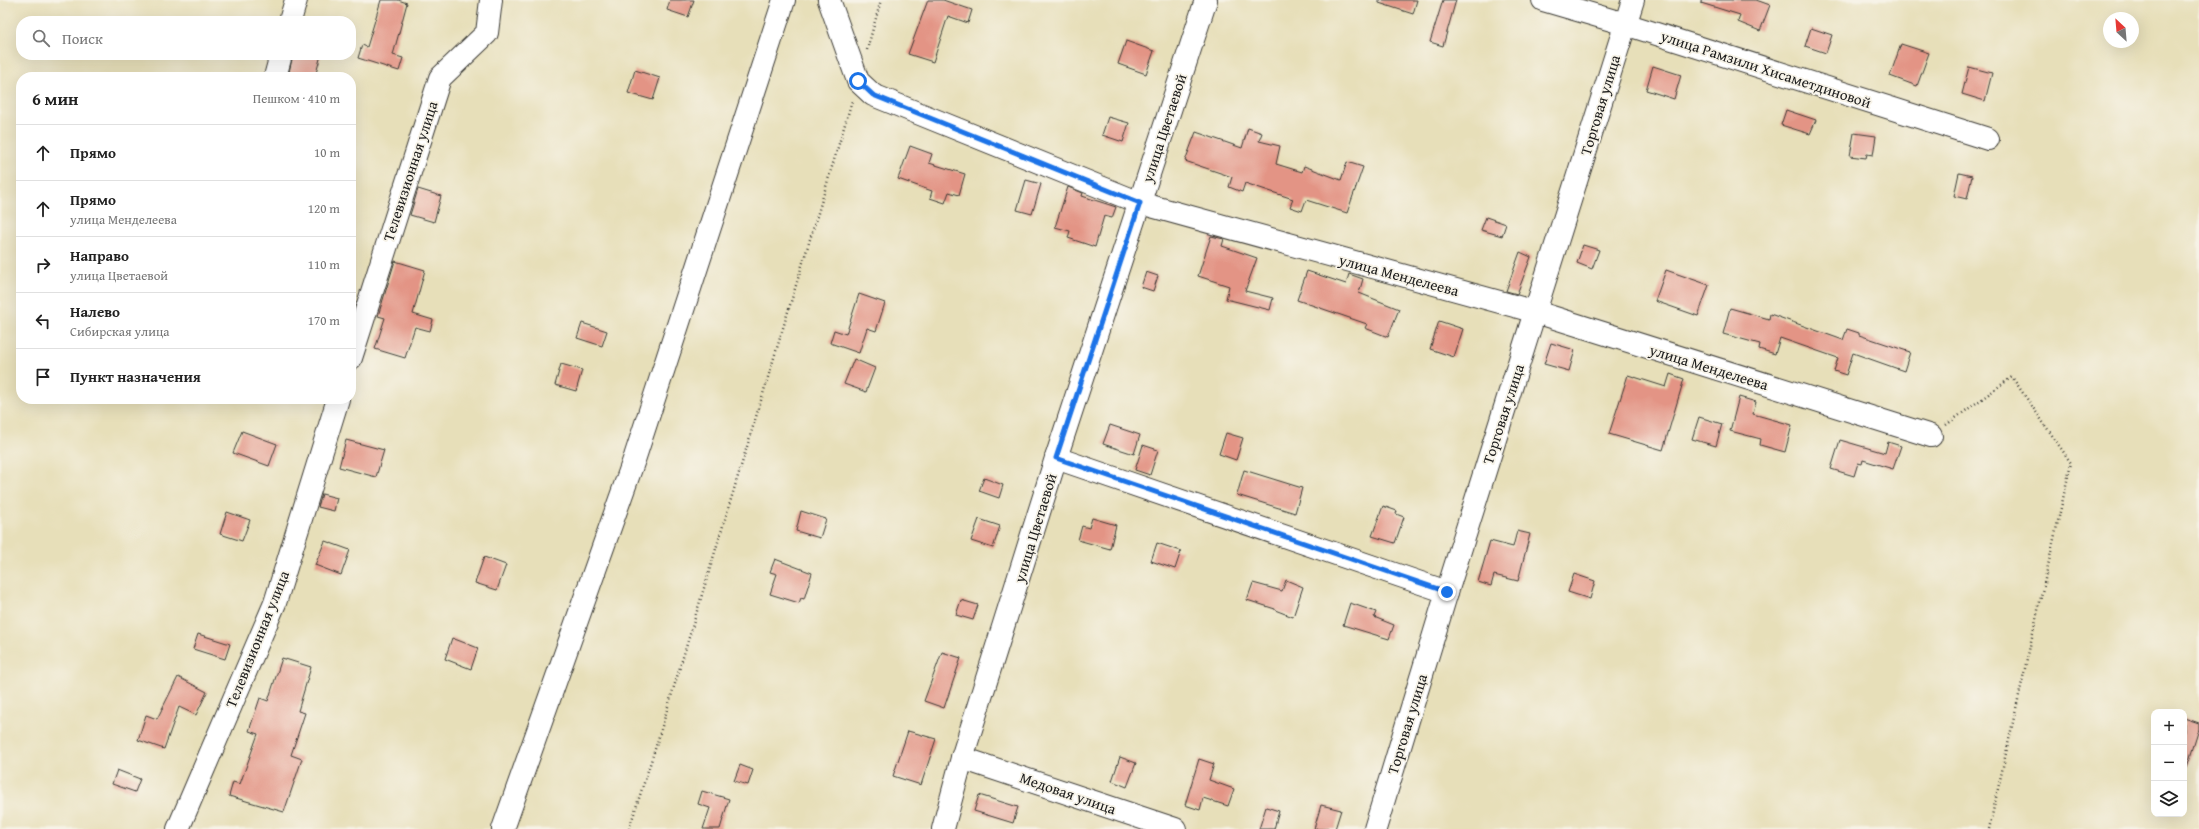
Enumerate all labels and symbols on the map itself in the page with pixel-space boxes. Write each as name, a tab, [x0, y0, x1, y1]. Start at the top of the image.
north arrow	[2103, 12, 2139, 48]
street label: улица Рамзили Хисаметдиновой	[1657, 25, 1874, 113]
street label: Торговая улица	[1575, 51, 1625, 158]
street label: улица Цветаевой	[1136, 71, 1191, 186]
route start	[849, 72, 867, 90]
street label: Телевизионная улица	[377, 98, 443, 244]
street label: улица Менделеева	[1336, 249, 1462, 301]
street label: улица Менделеева	[1646, 339, 1772, 395]
street label: Торговая улица	[1477, 360, 1529, 467]
street label: улица Цветаевой	[1008, 471, 1062, 586]
street label: Телевизионная улица	[220, 567, 294, 711]
route end	[1438, 583, 1456, 601]
street label: Торговая улица	[1382, 670, 1432, 777]
street label: Медовая улица	[1017, 767, 1120, 820]

